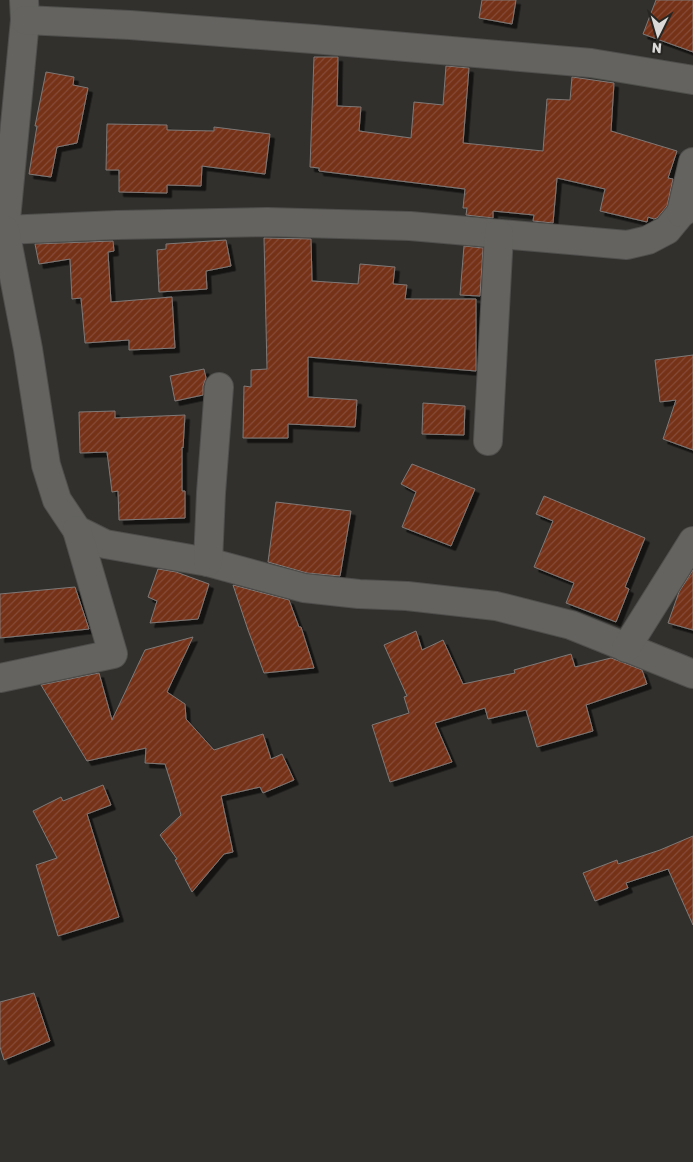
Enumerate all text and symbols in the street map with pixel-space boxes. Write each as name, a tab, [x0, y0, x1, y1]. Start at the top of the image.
north arrow	[633, 10, 683, 60]
text: N	[651, 39, 663, 56]

